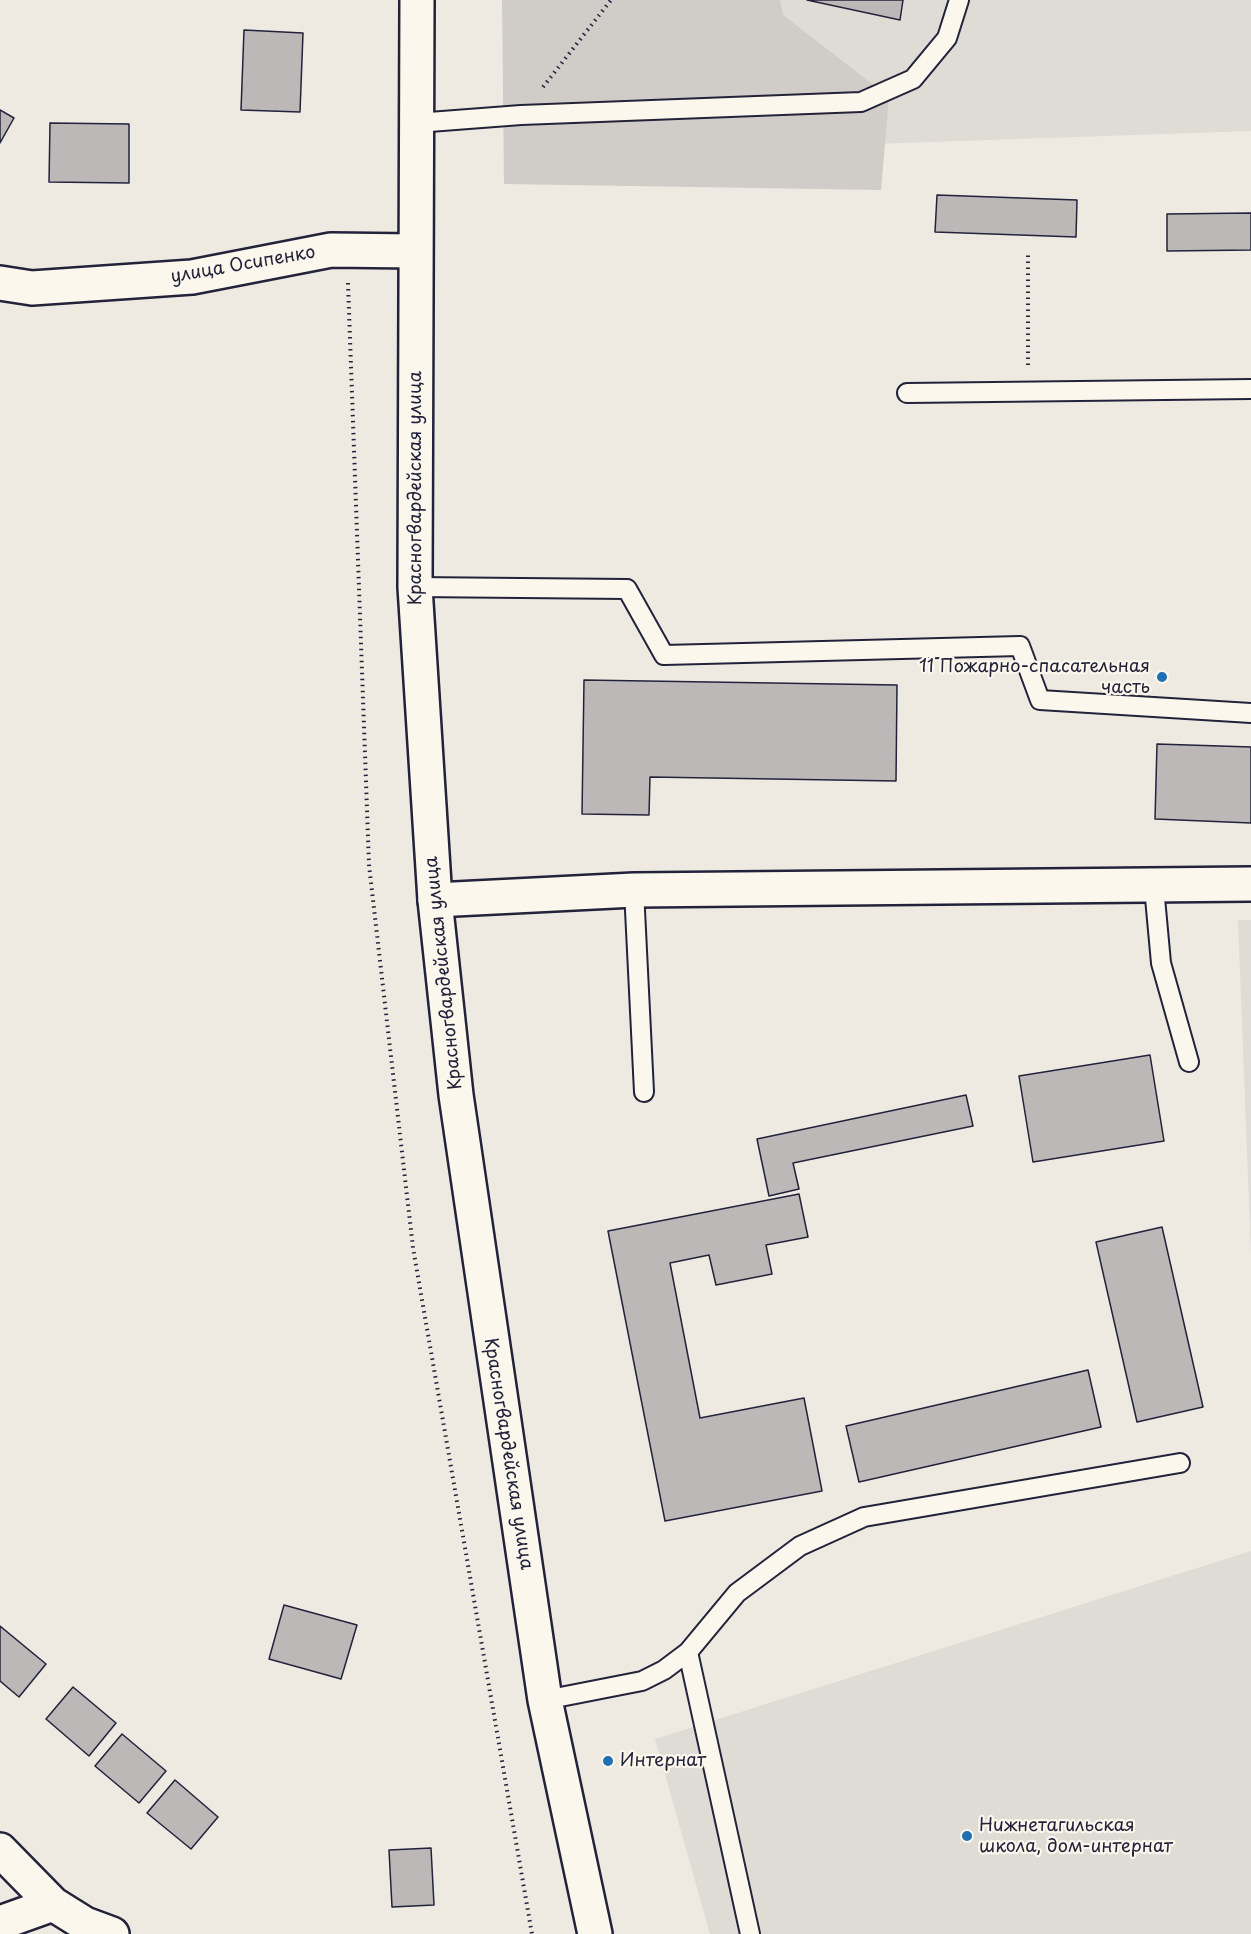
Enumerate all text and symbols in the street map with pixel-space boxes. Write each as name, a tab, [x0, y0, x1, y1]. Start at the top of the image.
street label: улица Осипенко	[169, 242, 317, 288]
street label: Красногвардейская улица	[405, 371, 427, 605]
place label: 11 Пожарно-спасательная часть	[919, 656, 1150, 698]
marker: 11 Пожарно-спасательная часть	[1155, 670, 1169, 684]
street label: Красногвардейская улица	[421, 855, 467, 1091]
street label: Красногвардейская улица	[479, 1337, 537, 1571]
place label: Интернат	[620, 1750, 706, 1772]
marker: Интернат	[601, 1754, 615, 1768]
place label: Нижнетагильская школа, дом-интернат	[979, 1815, 1173, 1858]
marker: Нижнетагильская школа, дом-интернат	[960, 1829, 974, 1843]

